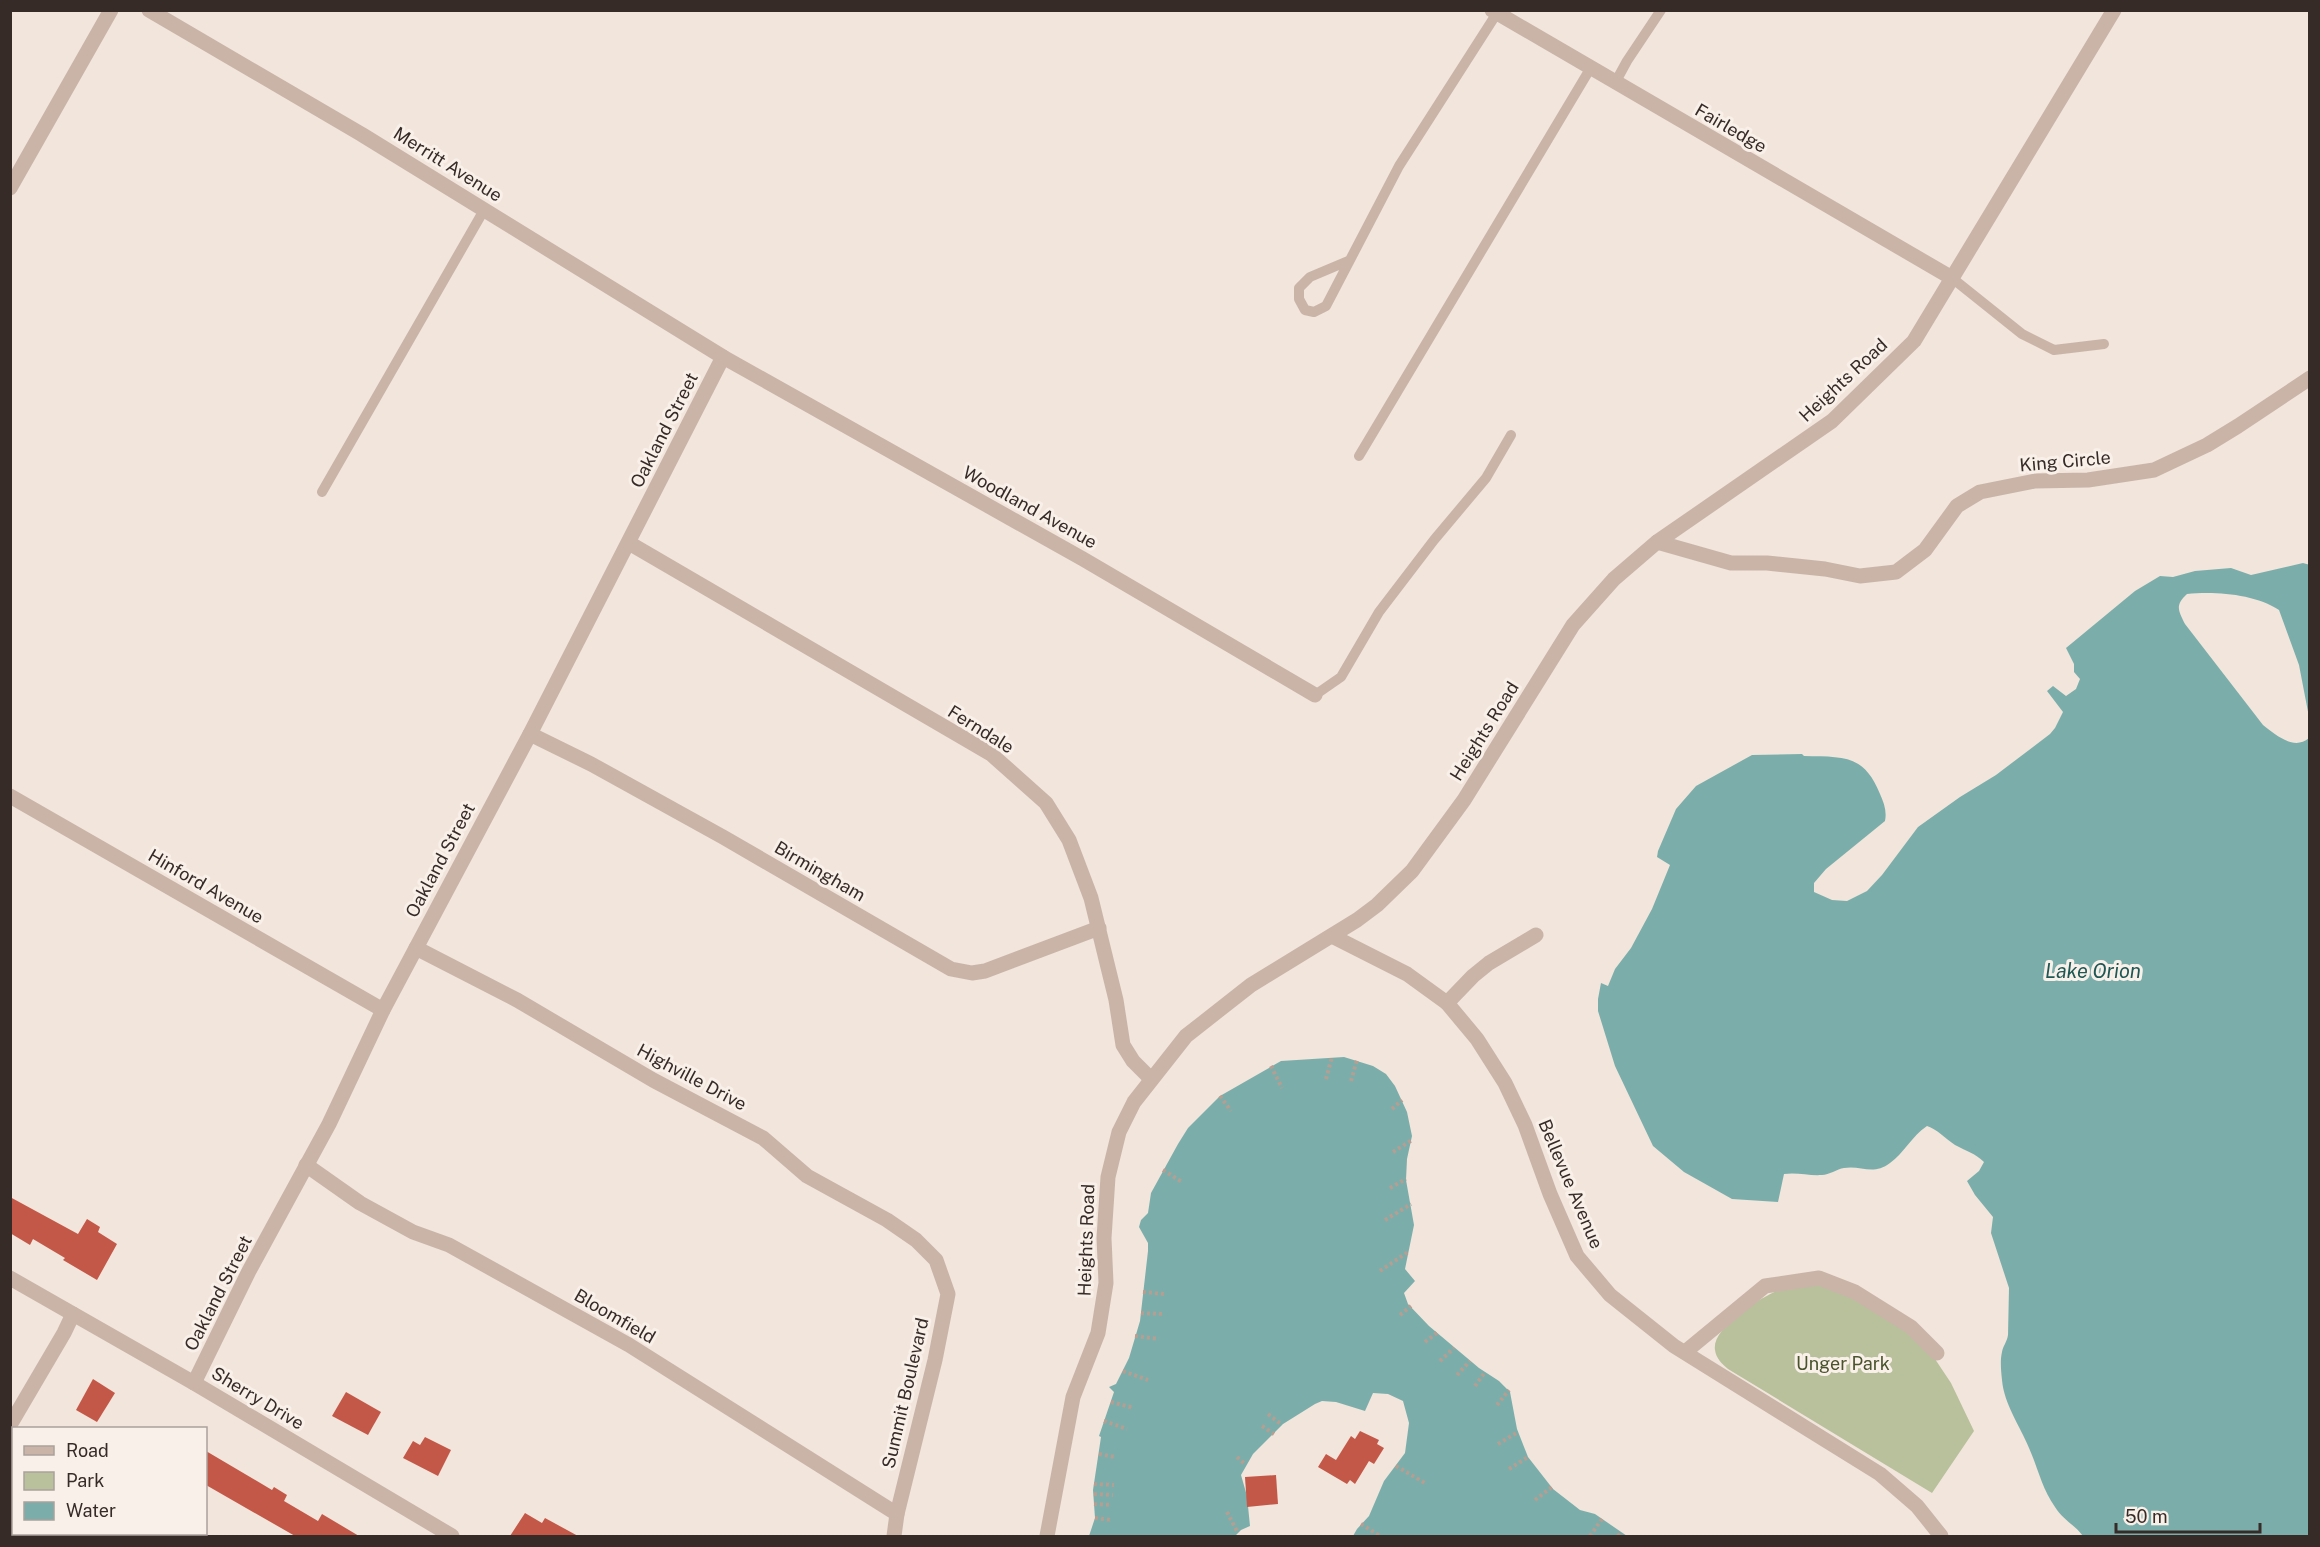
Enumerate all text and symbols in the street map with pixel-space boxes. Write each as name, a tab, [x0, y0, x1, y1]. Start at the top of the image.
street label: Fairledge	[1692, 99, 1770, 157]
street label: Merritt Avenue	[390, 122, 506, 206]
street label: Heights Road	[1795, 334, 1891, 426]
street label: Oakland Street	[626, 369, 702, 491]
street label: King Circle	[2018, 447, 2112, 475]
street label: Woodland Avenue	[959, 461, 1101, 553]
street label: Heights Road	[1445, 678, 1523, 784]
street label: Ferndale	[944, 701, 1018, 757]
street label: Oakland Street	[401, 799, 479, 921]
street label: Birmingham	[771, 837, 869, 905]
street label: Hinford Avenue	[145, 845, 267, 927]
water label: Lake Orion	[2045, 959, 2141, 983]
street label: Highville Drive	[634, 1039, 750, 1115]
street label: Bellevue Avenue	[1534, 1116, 1608, 1252]
street label: Heights Road	[1074, 1183, 1098, 1297]
street label: Oakland Street	[180, 1232, 256, 1354]
street label: Bloomfield	[571, 1284, 659, 1348]
street label: Summit Boulevard	[877, 1316, 933, 1470]
park label: Unger Park	[1796, 1353, 1890, 1374]
street label: Sherry Drive	[208, 1362, 308, 1434]
legend	[12, 1427, 207, 1535]
text: Road	[66, 1440, 109, 1461]
text: Park	[66, 1470, 104, 1491]
scale bar	[2116, 1496, 2260, 1534]
text: Water	[66, 1500, 116, 1521]
text: 50 m	[2125, 1506, 2168, 1527]

